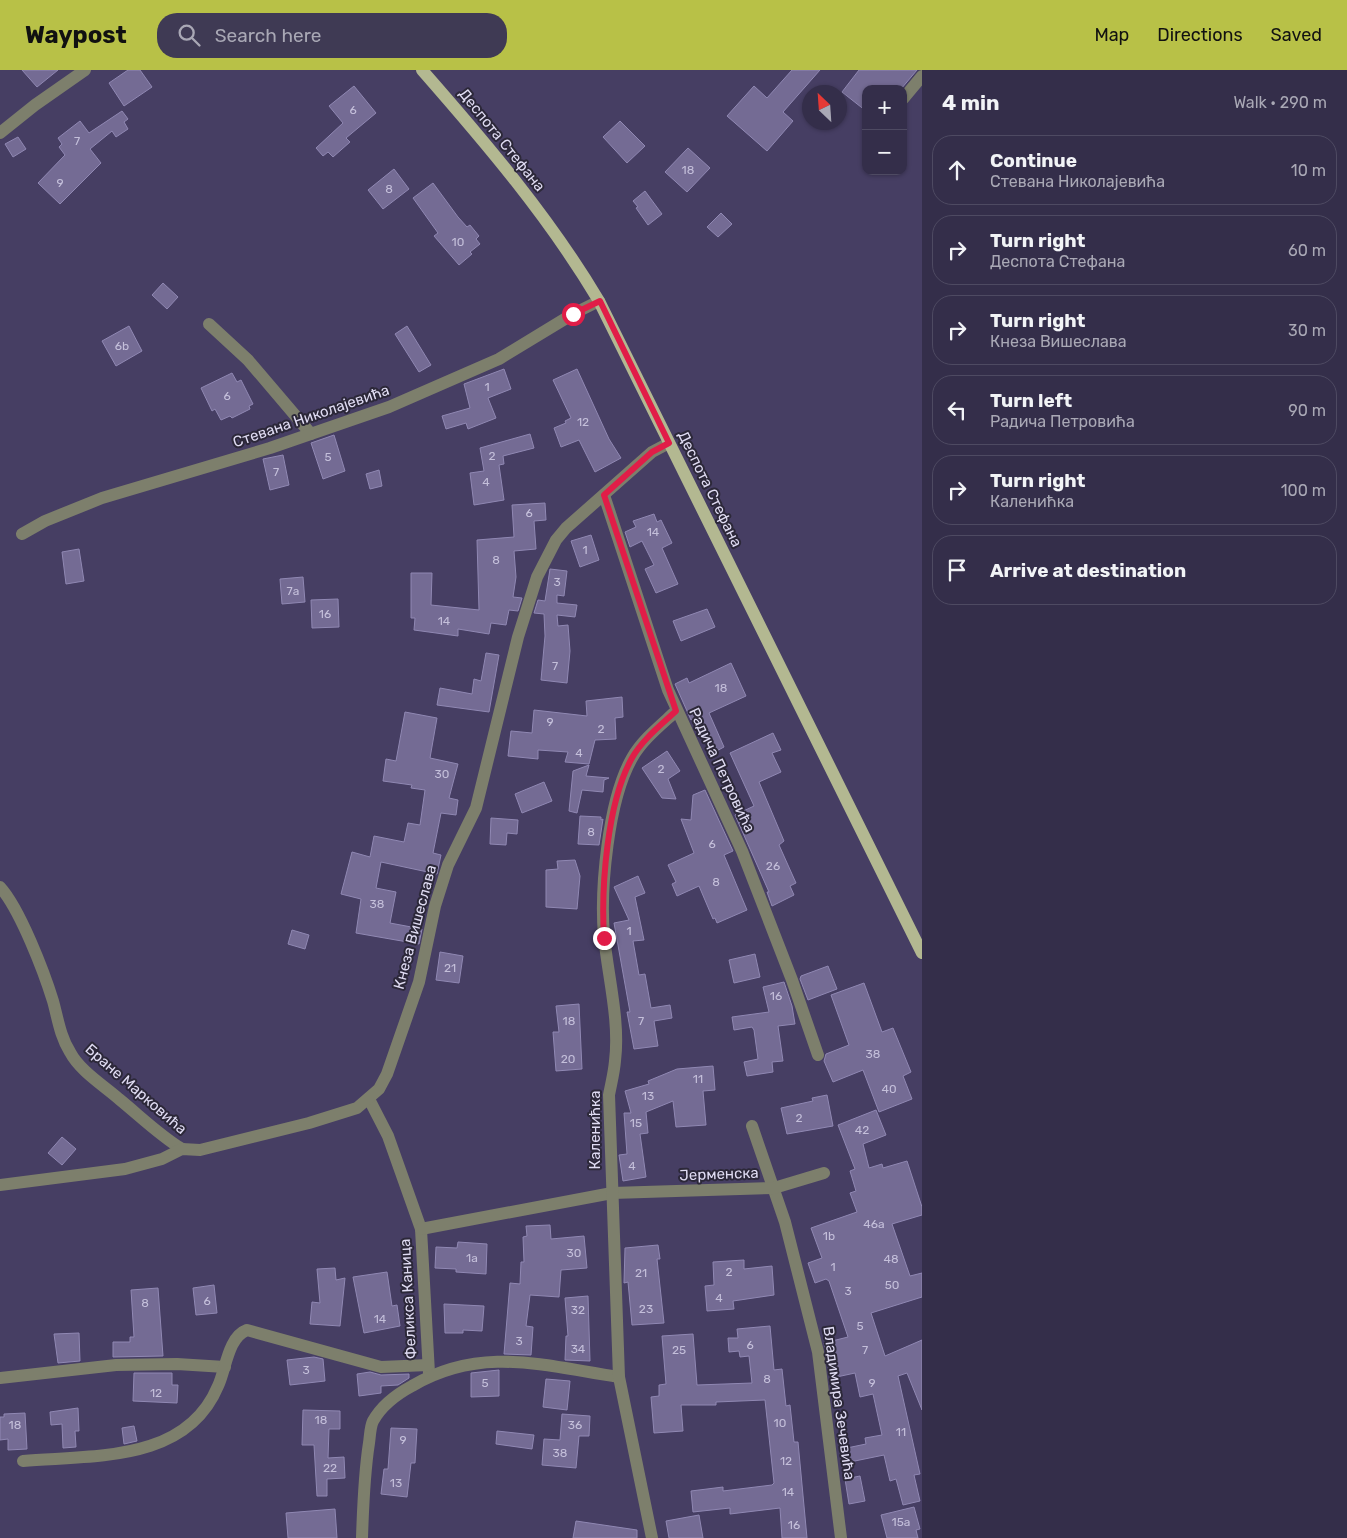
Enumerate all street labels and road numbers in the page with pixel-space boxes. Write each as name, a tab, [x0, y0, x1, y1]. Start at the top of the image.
street label: Деспота Стефана	[455, 85, 549, 195]
street label: Стевана Николајевића	[230, 381, 392, 451]
street label: Деспота Стефана	[674, 428, 746, 550]
street label: Радича Петровића	[685, 705, 759, 835]
street label: Кнеза Вишеслава	[390, 863, 440, 991]
street label: Бране Марковића	[82, 1040, 190, 1138]
street label: Каленићка	[586, 1091, 604, 1169]
street label: Јерменска	[679, 1164, 759, 1184]
street label: Феликса Каница	[396, 1238, 420, 1360]
street label: Владимира Зечевића	[819, 1325, 859, 1481]

